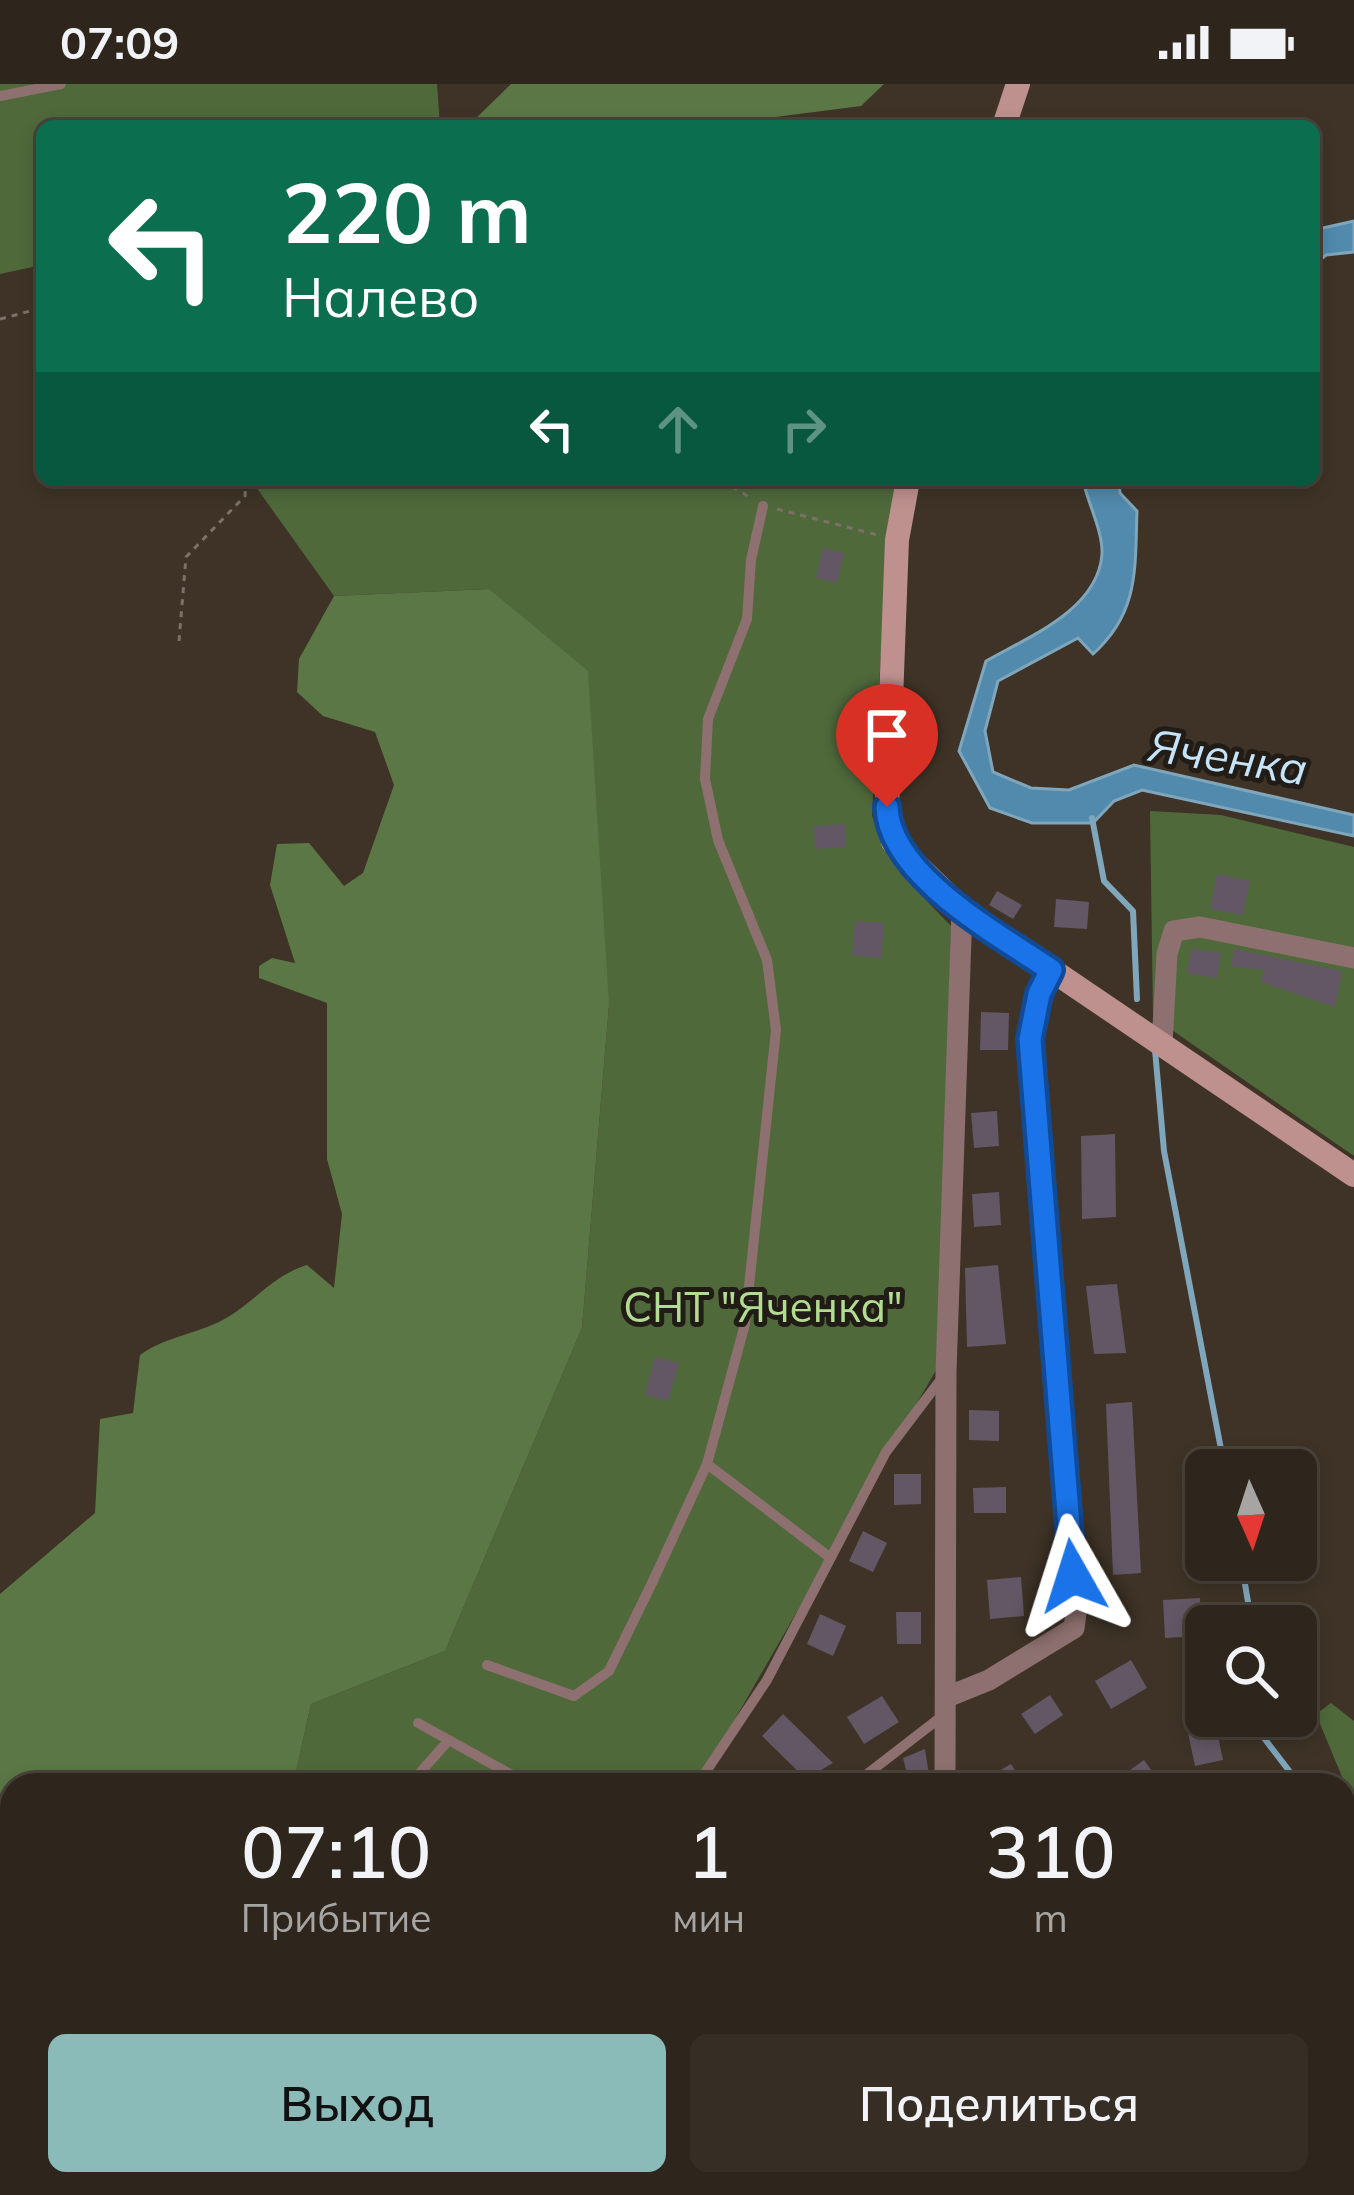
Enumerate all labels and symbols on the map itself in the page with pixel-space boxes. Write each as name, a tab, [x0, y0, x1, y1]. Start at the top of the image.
pin	[836, 684, 938, 807]
water label: Яченка	[1144, 716, 1311, 796]
park label: СНТ "Яченка"	[623, 1280, 903, 1333]
north arrow	[1185, 1449, 1317, 1581]
position arrow	[1010, 1513, 1136, 1639]

